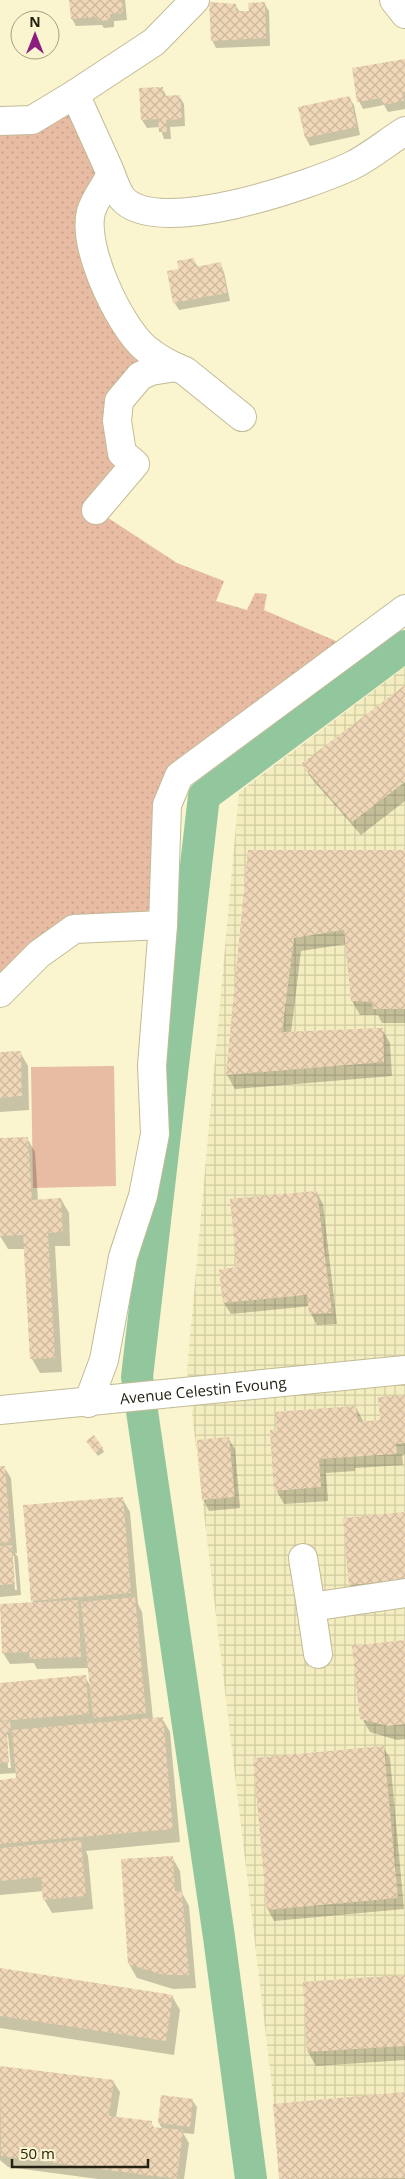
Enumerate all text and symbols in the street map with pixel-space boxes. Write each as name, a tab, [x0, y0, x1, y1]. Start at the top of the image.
north arrow	[10, 10, 60, 60]
text: N	[29, 12, 41, 31]
street label: Avenue Celestin Evoung	[119, 1372, 287, 1408]
scale bar	[12, 2136, 149, 2168]
text: 50 m	[20, 2143, 55, 2163]

